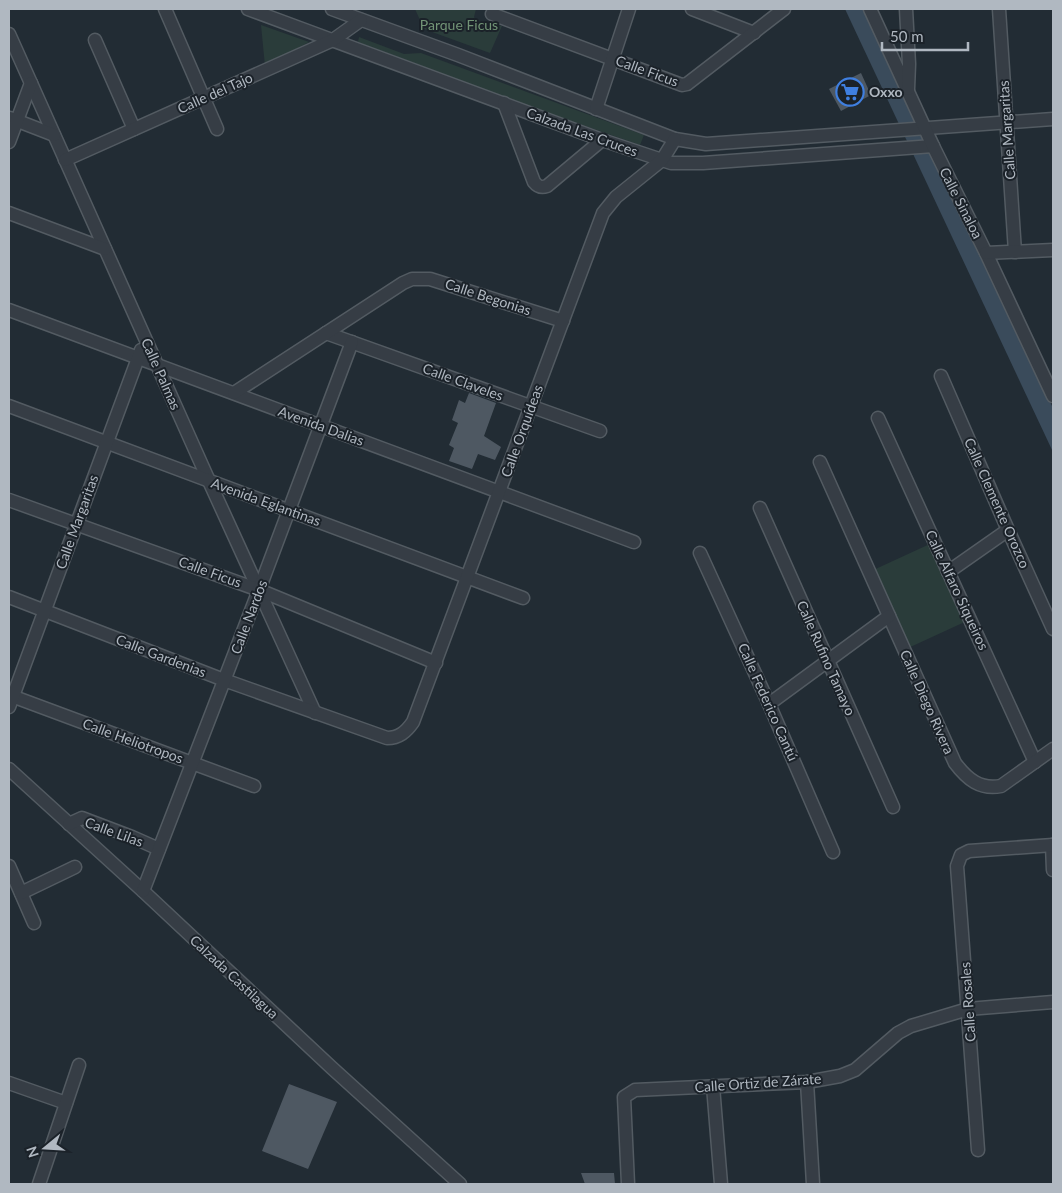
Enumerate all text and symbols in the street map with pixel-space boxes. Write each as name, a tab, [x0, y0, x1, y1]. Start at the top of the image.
park label: Parque Ficus	[420, 16, 498, 33]
scale bar	[882, 20, 968, 52]
text: 50 m	[890, 27, 924, 45]
street label: Calle Ficus	[613, 51, 681, 90]
street label: Calle del Tajo	[175, 68, 255, 117]
supermarket icon: Oxxo	[835, 77, 865, 107]
street label: Calle Margaritas	[995, 80, 1018, 180]
place label: Oxxo	[869, 83, 902, 100]
street label: Calzada Las Cruces	[524, 103, 640, 160]
street label: Calle Sinaloa	[936, 164, 987, 241]
street label: Calle Begonias	[443, 275, 533, 318]
street label: Calle Palmas	[138, 335, 185, 412]
street label: Calle Claveles	[421, 359, 506, 404]
street label: Calle Orquídeas	[497, 382, 546, 479]
street label: Avenida Dalias	[276, 402, 366, 449]
street label: Calle Clemente Orozco	[961, 435, 1034, 571]
street label: Calle Margaritas	[52, 472, 102, 571]
street label: Avenida Eglantinas	[209, 474, 323, 529]
street label: Calle Alfaro Siqueiros	[922, 527, 993, 652]
street label: Calle Ficus	[176, 552, 244, 591]
street label: Calle Nardos	[227, 577, 270, 656]
street label: Calle Rufino Tamayo	[793, 598, 859, 718]
street label: Calle Gardenias	[114, 631, 209, 681]
street label: Calle Federico Cantú	[735, 640, 802, 763]
street label: Calle Diego Rivera	[897, 647, 958, 757]
street label: Calle Heliotropos	[81, 714, 186, 767]
street label: Calle Lilas	[83, 813, 146, 850]
street label: Calzada Castilagua	[187, 931, 282, 1022]
street label: Calle Rosales	[956, 962, 979, 1042]
street label: Calle Ortiz de Zárate	[694, 1070, 822, 1095]
north arrow	[20, 1123, 70, 1173]
text: N	[22, 1144, 42, 1160]

